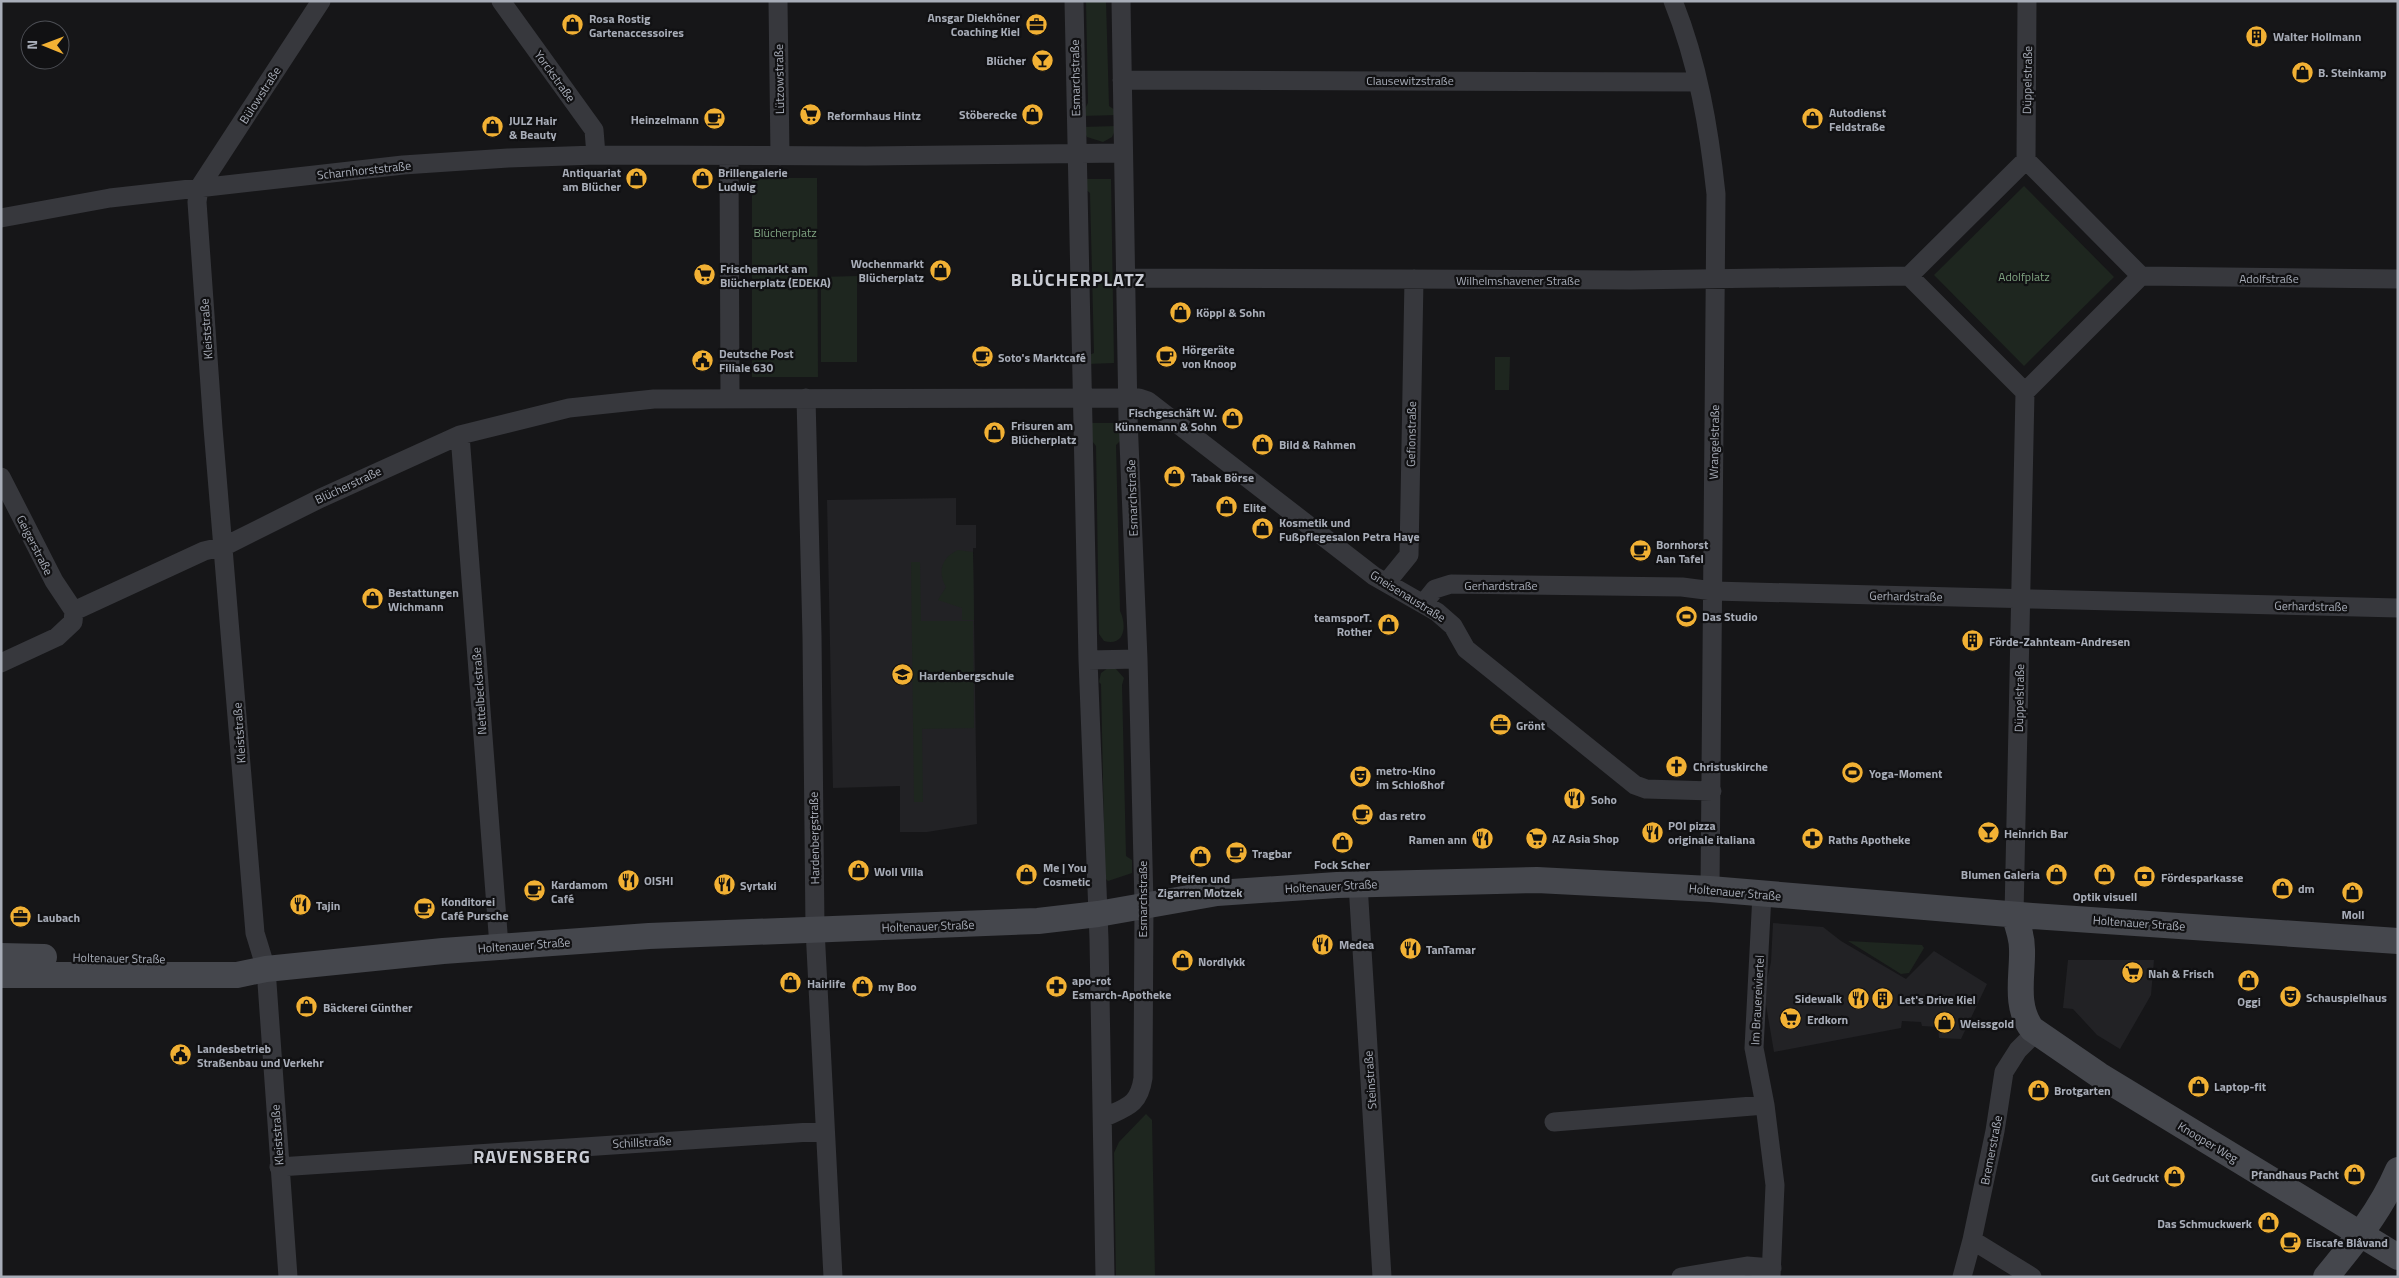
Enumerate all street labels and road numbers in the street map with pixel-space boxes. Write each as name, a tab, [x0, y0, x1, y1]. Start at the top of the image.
street label: Esmarchstraße	[1065, 39, 1085, 117]
street label: Lützowstraße	[769, 44, 789, 114]
street label: Yorckstraße	[530, 46, 580, 106]
street label: Düppelstraße	[2017, 46, 2037, 114]
street label: Bülowstraße	[234, 63, 286, 127]
street label: Clausewitzstraße	[1366, 71, 1454, 90]
street label: Scharnhorststraße	[316, 156, 412, 184]
street label: Adolfstraße	[2239, 269, 2299, 288]
street label: Wilhelmshavener Straße	[1456, 271, 1580, 290]
street label: Kleiststraße	[194, 298, 218, 360]
street label: Gefionstraße	[1401, 401, 1421, 467]
street label: Wrangelstraße	[1704, 404, 1724, 480]
street label: Esmarchstraße	[1121, 459, 1143, 537]
street label: Blücherstraße	[312, 461, 384, 509]
street label: Geigerstraße	[12, 512, 58, 578]
street label: Gneisenaustraße	[1367, 565, 1449, 627]
street label: Gerhardstraße	[1464, 576, 1538, 595]
street label: Gerhardstraße	[1869, 586, 1943, 606]
street label: Gerhardstraße	[2274, 596, 2348, 616]
street label: Nettelbeckstraße	[466, 647, 492, 735]
street label: Düppelstraße	[2009, 664, 2029, 732]
street label: Kleiststraße	[227, 702, 251, 764]
street label: Hardenbergstraße	[804, 792, 824, 884]
street label: Esmarchstraße	[1133, 861, 1152, 937]
street label: Holtenauer Straße	[1284, 874, 1378, 898]
street label: Holtenauer Straße	[1688, 878, 1782, 906]
street label: Holtenauer Straße	[2092, 910, 2186, 936]
street label: Holtenauer Straße	[881, 915, 975, 937]
street label: Holtenauer Straße	[477, 932, 571, 958]
street label: Holtenauer Straße	[72, 948, 166, 968]
street label: Im Brauereiviertel	[1745, 955, 1769, 1045]
street label: Steinstraße	[1358, 1050, 1382, 1110]
street label: Kleiststraße	[265, 1104, 289, 1166]
street label: Bremerstraße	[1975, 1114, 2007, 1186]
street label: Knooper Weg	[2174, 1116, 2242, 1168]
street label: Schillstraße	[612, 1131, 672, 1153]

